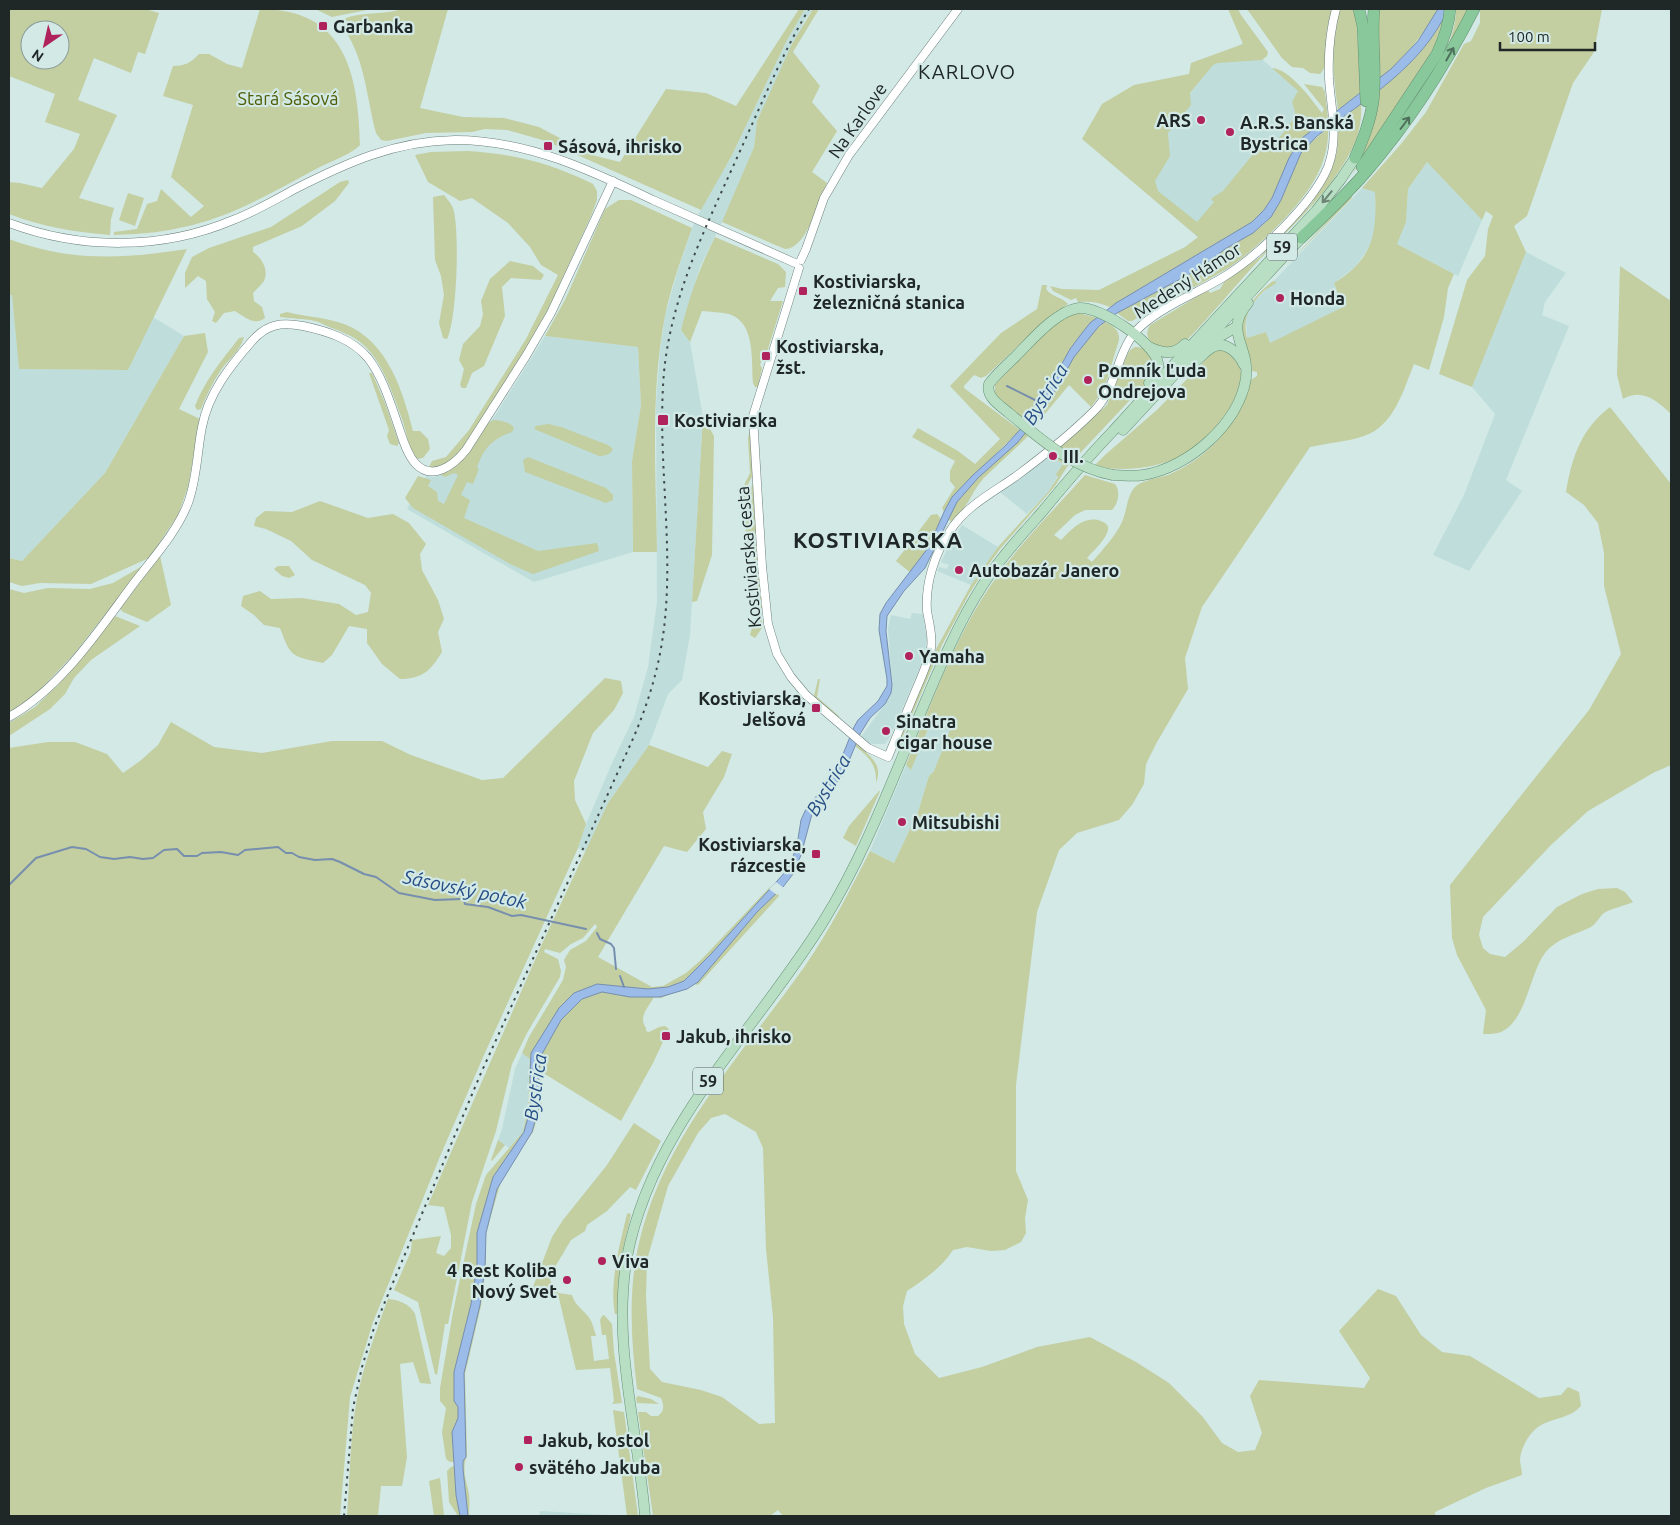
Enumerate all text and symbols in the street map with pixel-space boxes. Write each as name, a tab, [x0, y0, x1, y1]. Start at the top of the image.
place label: Garbanka	[333, 16, 413, 36]
north arrow	[20, 20, 70, 70]
marker: Garbanka	[317, 20, 329, 32]
scale bar	[1500, 20, 1595, 52]
text: 100 m	[1508, 28, 1550, 45]
text: N	[29, 46, 47, 65]
one-way arrow	[1445, 47, 1455, 62]
district label: KARLOVO	[918, 60, 1016, 83]
street label: Na Karlove	[824, 79, 890, 161]
park label: Stará Sásová	[238, 88, 338, 108]
place label: ARS	[1156, 110, 1191, 130]
place label: A.R.S. Banská Bystrica	[1240, 112, 1354, 153]
marker: ARS	[1195, 114, 1207, 126]
one-way arrow	[1400, 116, 1410, 130]
marker: A.R.S. Banská Bystrica	[1224, 126, 1236, 138]
place label: Sásová, ihrisko	[558, 136, 682, 156]
marker: Sásová, ihrisko	[542, 140, 554, 152]
one-way arrow	[1321, 190, 1332, 203]
road number: 59	[1267, 233, 1297, 260]
street label: Medený Hámor	[1130, 238, 1244, 322]
place label: Kostiviarska, železničná stanica	[813, 271, 965, 312]
marker: Kostiviarska, železničná stanica	[797, 285, 809, 297]
place label: Honda	[1290, 288, 1345, 308]
marker: Honda	[1274, 292, 1286, 304]
place label: Kostiviarska, žst.	[776, 336, 884, 377]
marker: Kostiviarska, žst.	[760, 350, 772, 362]
water label: Bystrica	[1018, 360, 1072, 428]
place label: Pomník Ľuda Ondrejova	[1098, 360, 1206, 401]
marker: Pomník Ľuda Ondrejova	[1082, 374, 1094, 386]
place label: Kostiviarska	[674, 410, 777, 430]
marker: Kostiviarska	[656, 413, 670, 427]
place label: III.	[1063, 446, 1084, 466]
marker: III.	[1047, 450, 1059, 462]
street label: Kostiviarska cesta	[732, 485, 764, 629]
district label: KOSTIVIARSKA	[793, 527, 963, 552]
place label: Autobazár Janero	[969, 560, 1119, 580]
marker: Autobazár Janero	[953, 564, 965, 576]
place label: Yamaha	[919, 646, 985, 666]
marker: Yamaha	[903, 650, 915, 662]
place label: Kostiviarska, Jelšová	[698, 688, 806, 729]
marker: Kostiviarska, Jelšová	[810, 702, 822, 714]
place label: Sinatra cigar house	[896, 711, 993, 752]
marker: Sinatra cigar house	[880, 725, 892, 737]
water label: Bystrica	[801, 751, 855, 819]
place label: Mitsubishi	[912, 812, 1000, 832]
marker: Mitsubishi	[896, 816, 908, 828]
place label: Kostiviarska, rázcestie	[698, 834, 806, 875]
marker: Kostiviarska, rázcestie	[810, 848, 822, 860]
water label: Sásovský potok	[400, 865, 529, 913]
place label: Jakub, ihrisko	[676, 1026, 791, 1046]
marker: Jakub, ihrisko	[660, 1030, 672, 1042]
water label: Bystrica	[519, 1052, 551, 1122]
road number: 59	[693, 1068, 723, 1094]
place label: Viva	[612, 1251, 649, 1271]
marker: Viva	[596, 1255, 608, 1267]
place label: 4 Rest Koliba Nový Svet	[447, 1260, 557, 1301]
marker: 4 Rest Koliba Nový Svet	[561, 1274, 573, 1286]
place label: Jakub, kostol	[538, 1430, 650, 1450]
marker: Jakub, kostol	[522, 1434, 534, 1446]
place label: svätého Jakuba	[529, 1457, 660, 1477]
marker: svätého Jakuba	[513, 1461, 525, 1473]

